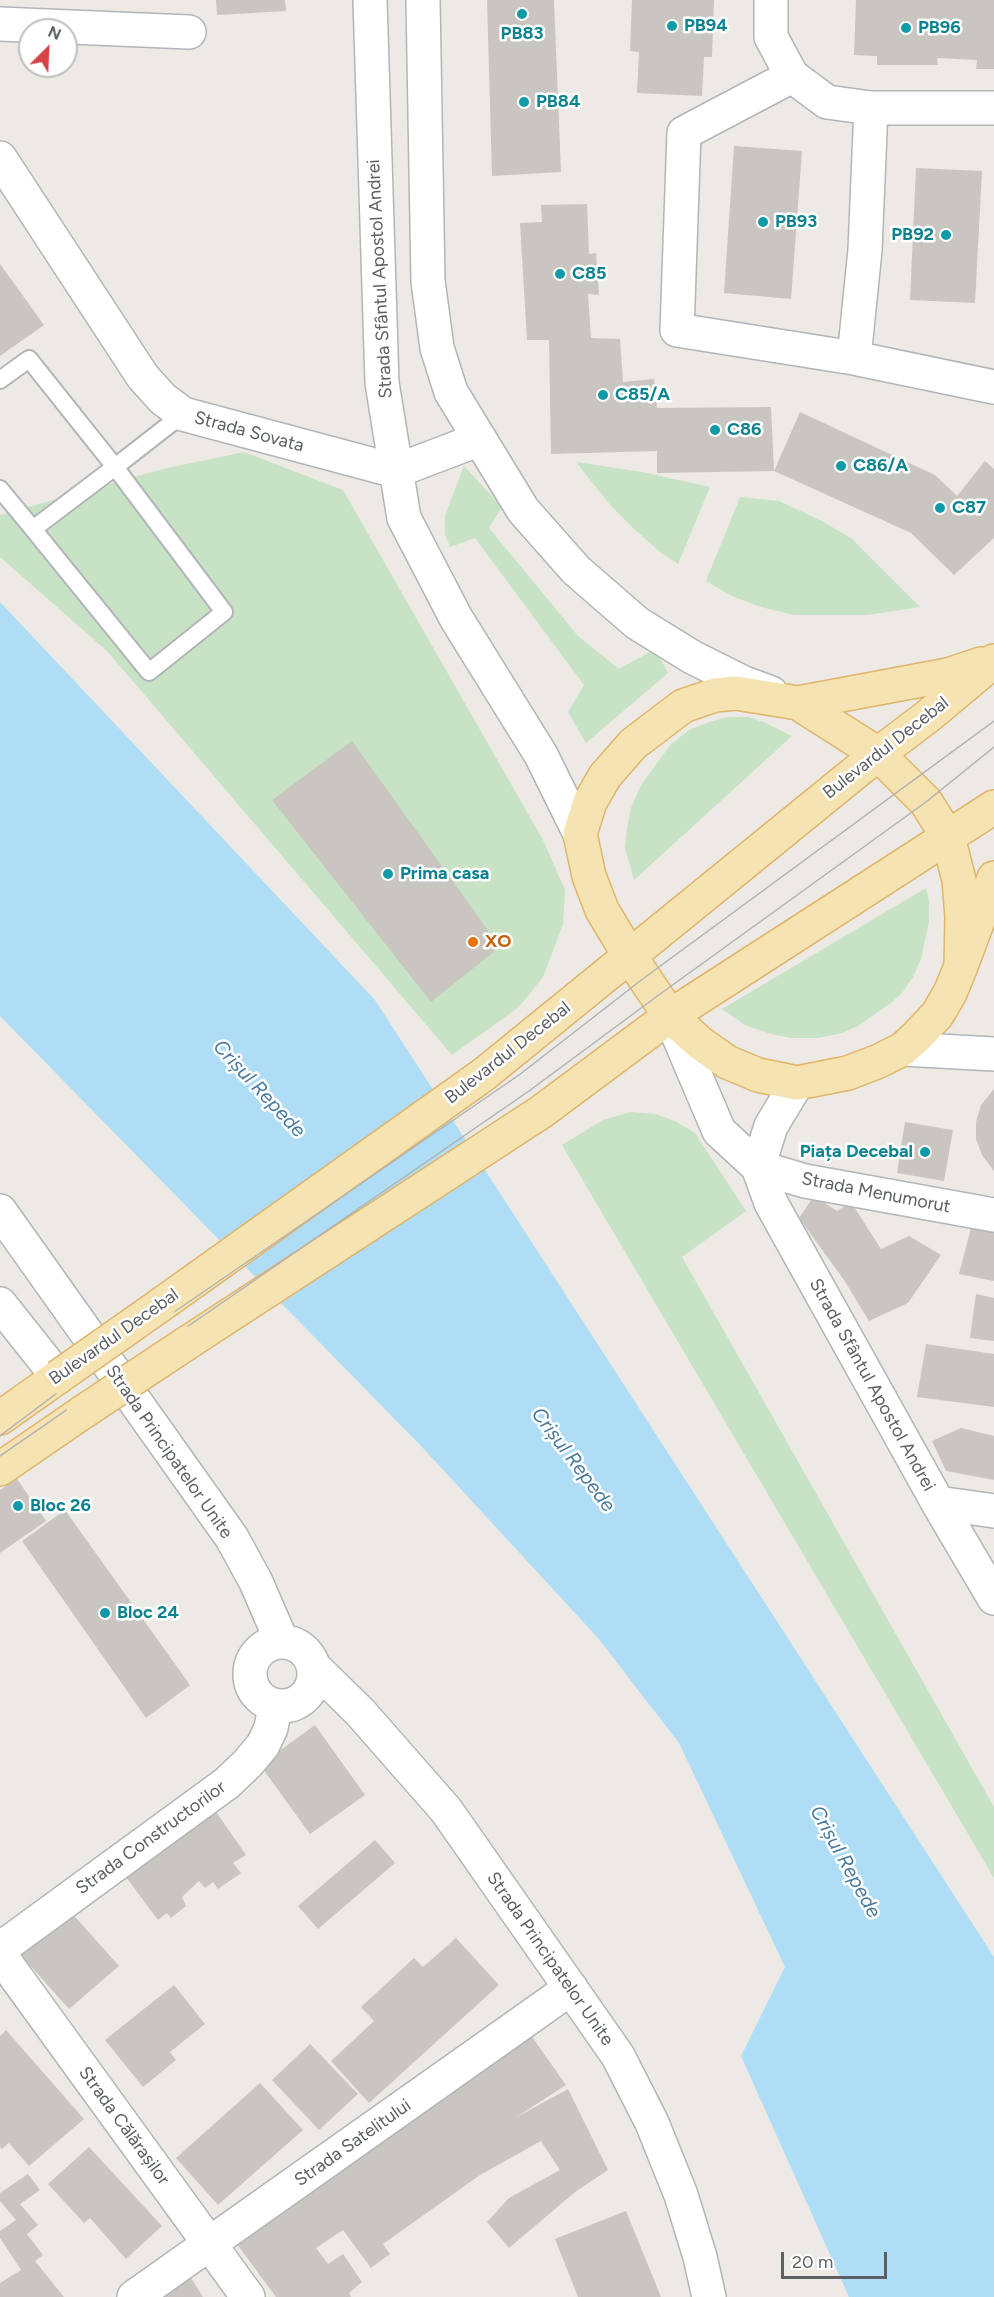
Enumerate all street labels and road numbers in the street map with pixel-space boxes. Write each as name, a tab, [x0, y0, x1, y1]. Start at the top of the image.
street label: Strada Sfântul Apostol Andrei	[363, 159, 397, 399]
street label: Strada Sovata	[192, 407, 306, 457]
street label: Bulevardul Decebal	[819, 692, 953, 804]
street label: Bulevardul Decebal	[441, 997, 575, 1109]
street label: Strada Menumorut	[800, 1168, 952, 1218]
street label: Strada Sfântul Apostol Andrei	[804, 1275, 940, 1495]
street label: Bulevardul Decebal	[45, 1284, 183, 1390]
street label: Strada Principatelor Unite	[101, 1361, 237, 1543]
street label: Strada Constructorilor	[72, 1776, 230, 1900]
street label: Strada Principatelor Unite	[482, 1868, 618, 2050]
street label: Strada Călărașilor	[74, 2063, 174, 2189]
street label: Strada Satelitului	[291, 2095, 415, 2191]

